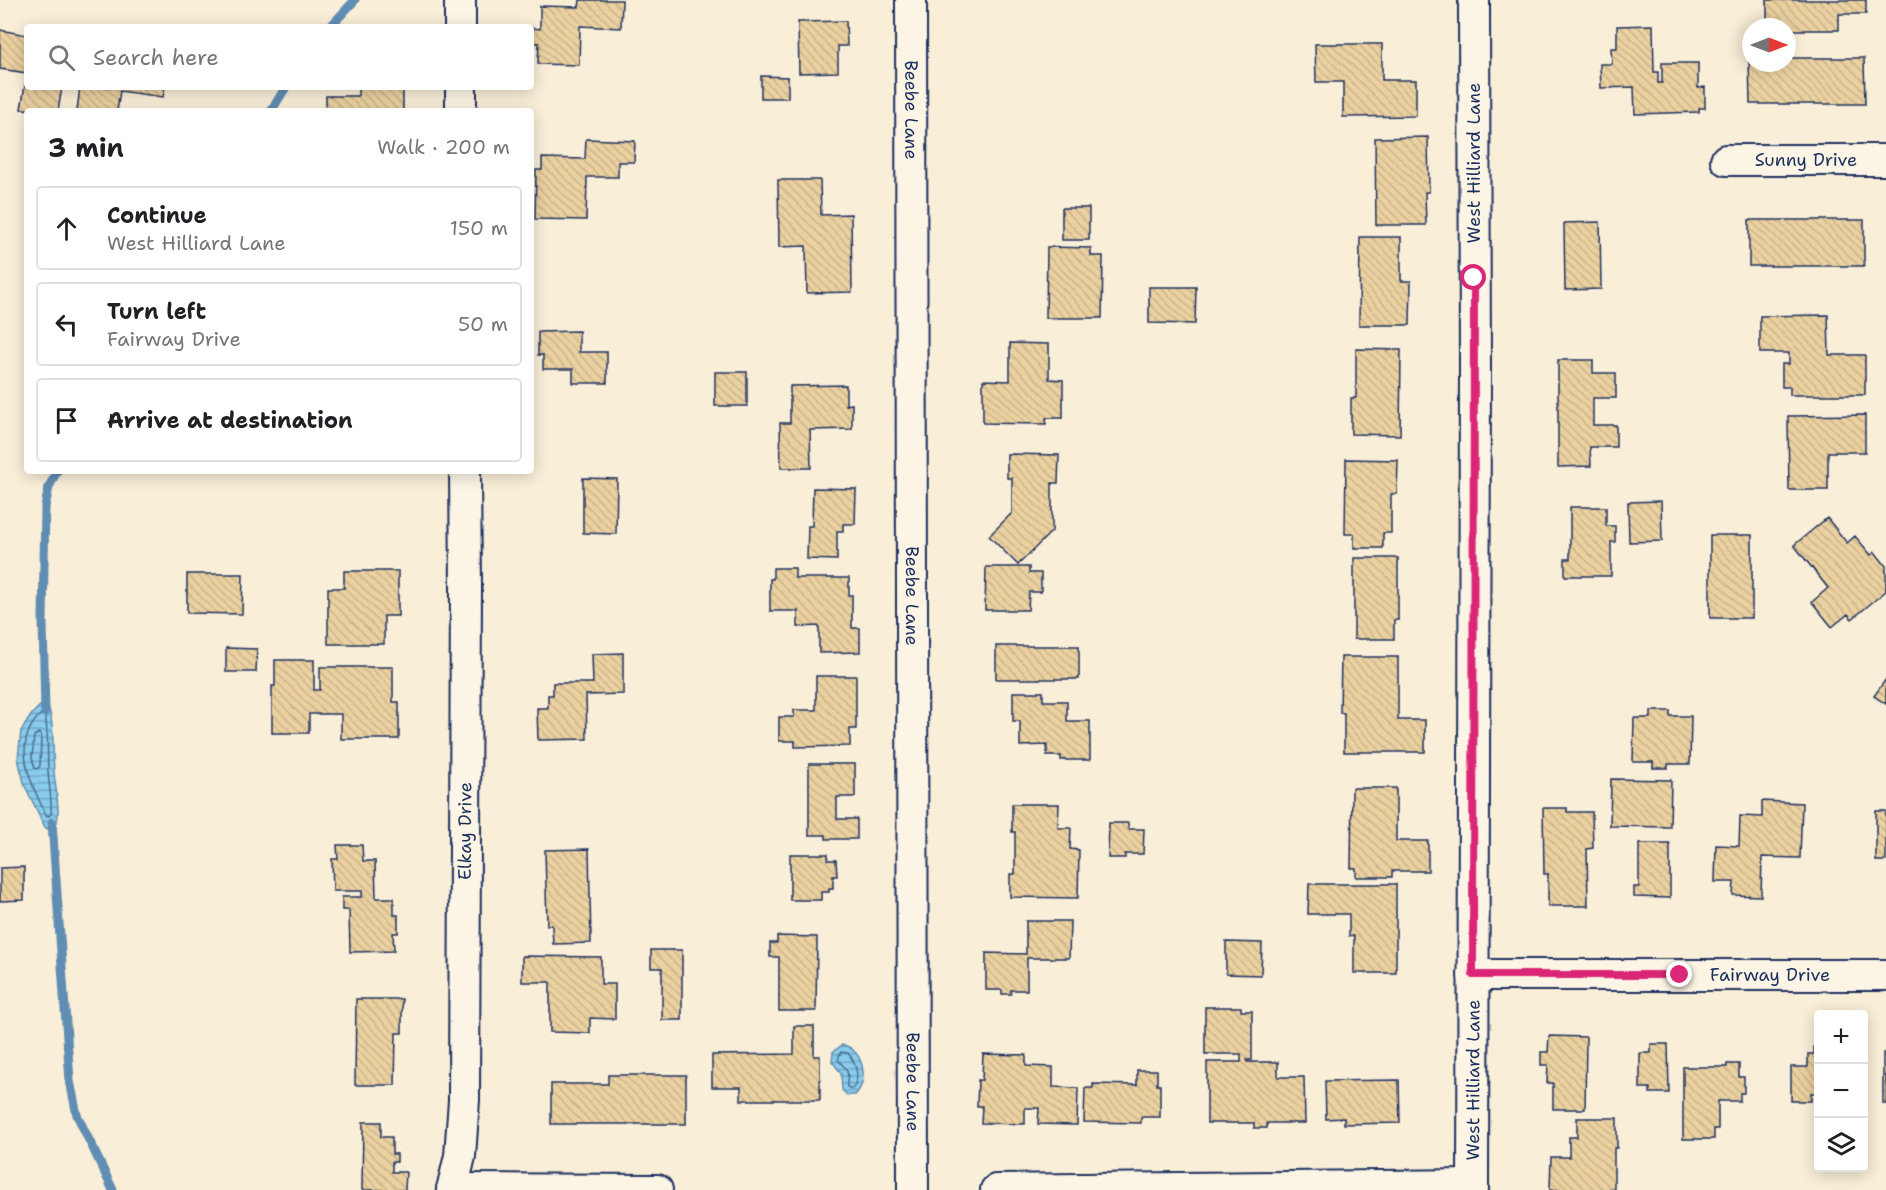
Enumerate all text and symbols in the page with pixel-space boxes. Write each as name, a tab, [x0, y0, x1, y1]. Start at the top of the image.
north arrow	[1742, 18, 1796, 72]
search box	[24, 24, 534, 90]
icon: search	[45, 41, 78, 74]
text: Search here	[93, 43, 219, 72]
street label: Beebe Lane	[899, 60, 923, 160]
street label: West Hilliard Lane	[1462, 83, 1486, 243]
text: 3 min	[48, 130, 124, 165]
text: Walk · 200 m	[377, 134, 510, 160]
street label: Sunny Drive	[1755, 148, 1857, 172]
text: Continue	[107, 201, 207, 230]
icon: ahead	[50, 212, 83, 245]
text: 150 m	[450, 215, 508, 241]
text: West Hilliard Lane	[107, 230, 286, 256]
route start	[1460, 264, 1486, 290]
text: Turn left	[107, 297, 206, 326]
icon: left	[50, 308, 83, 341]
text: 50 m	[458, 311, 508, 337]
text: Fairway Drive	[107, 326, 241, 352]
icon: arrive	[50, 404, 83, 437]
text: Arrive at destination	[107, 406, 353, 435]
street label: Beebe Lane	[900, 546, 924, 646]
street label: Elkay Drive	[453, 782, 477, 880]
route end	[1666, 961, 1692, 987]
street label: Fairway Drive	[1710, 963, 1830, 987]
street label: West Hilliard Lane	[1461, 1000, 1485, 1160]
map controls	[1814, 1010, 1868, 1172]
button: +	[1814, 1010, 1868, 1064]
street label: Beebe Lane	[901, 1032, 925, 1132]
button: −	[1814, 1064, 1868, 1118]
button: layers	[1814, 1118, 1868, 1172]

